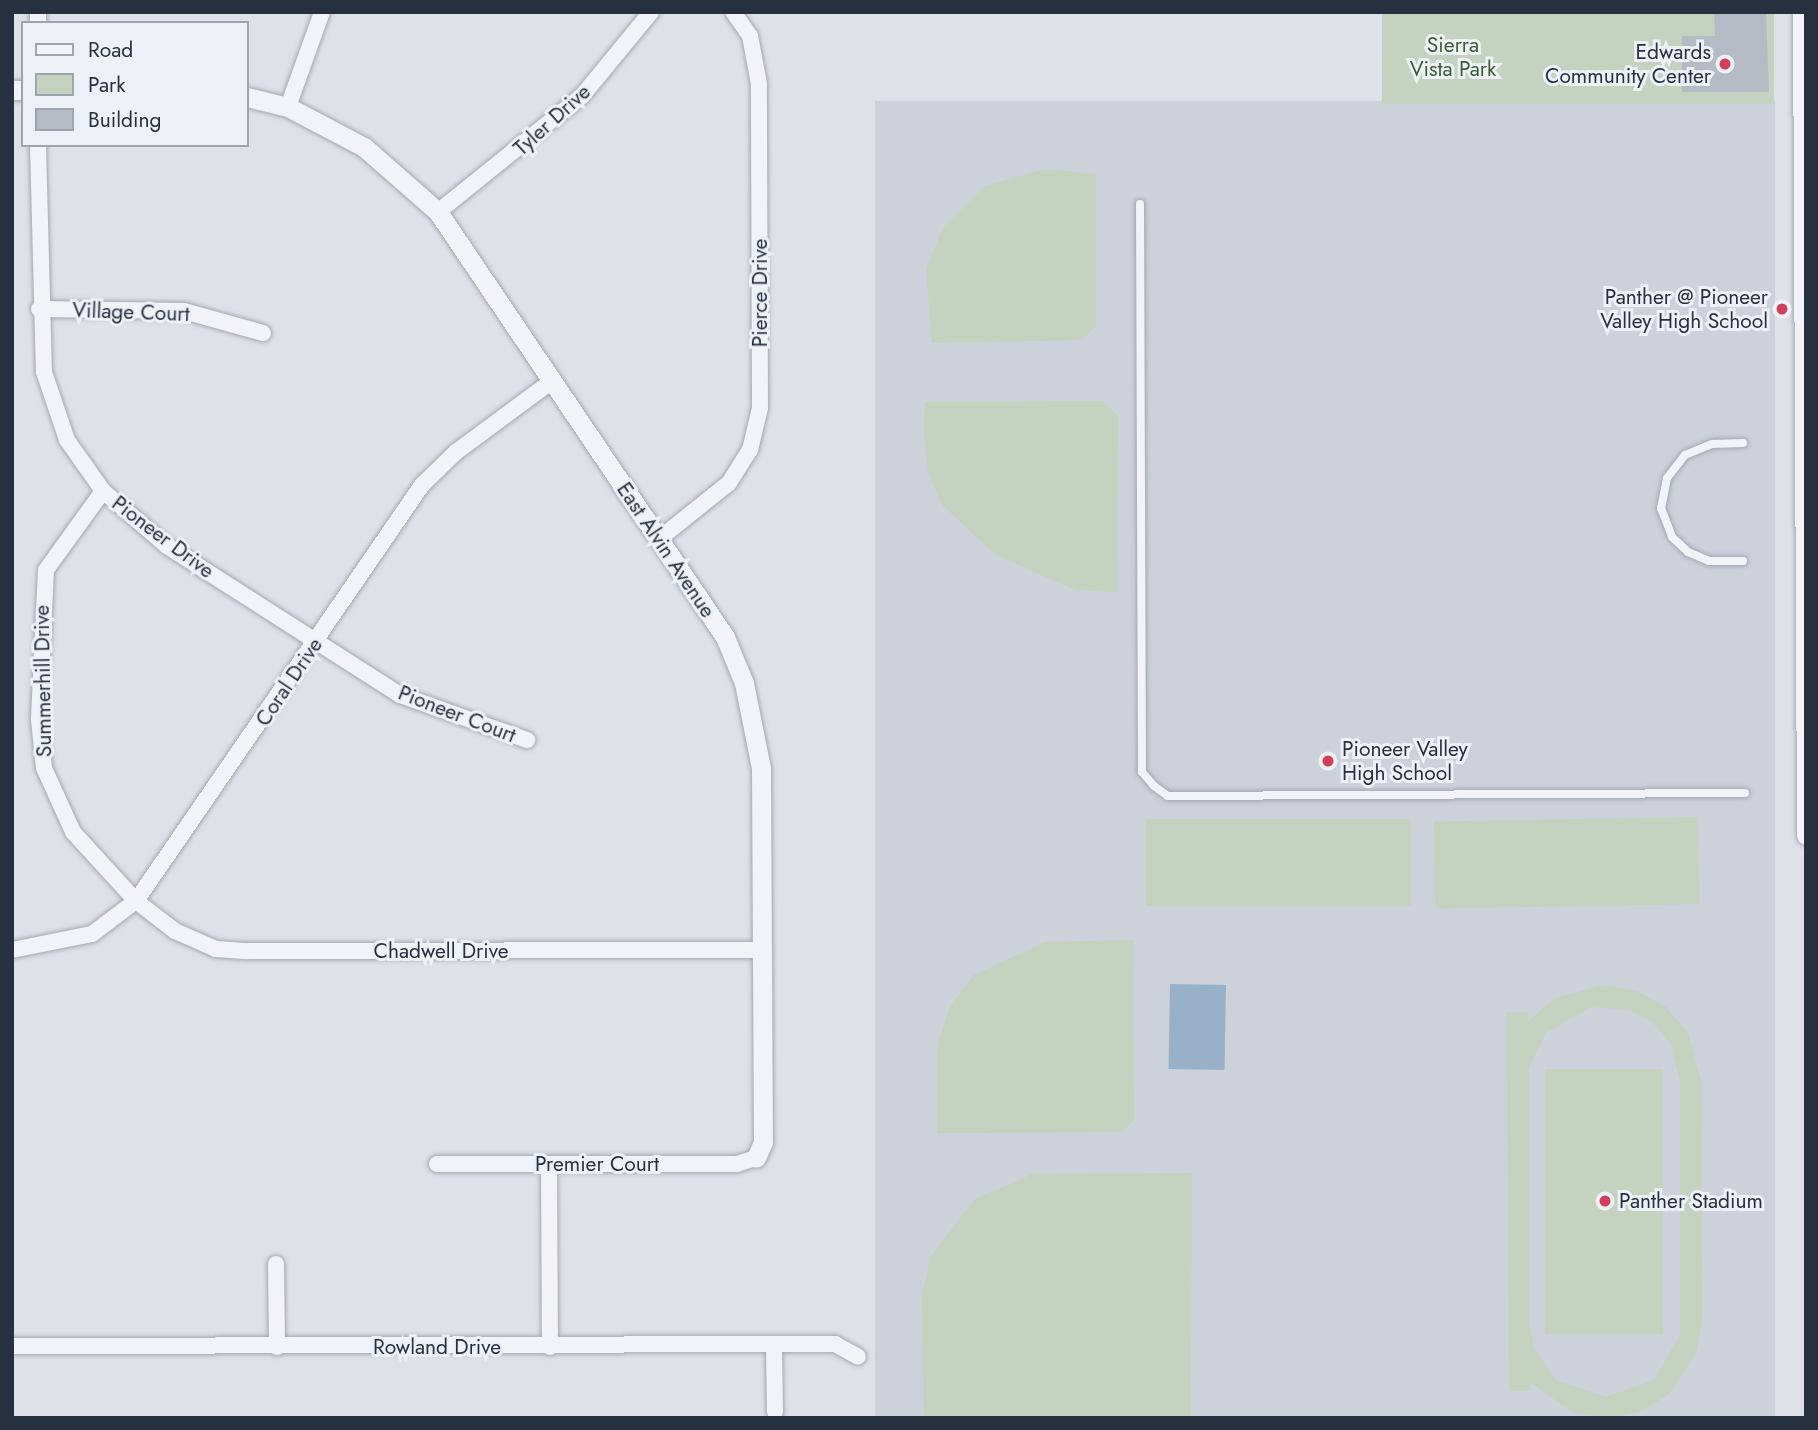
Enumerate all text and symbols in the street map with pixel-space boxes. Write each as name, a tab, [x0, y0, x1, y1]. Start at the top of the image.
legend	[21, 21, 248, 147]
park label: Sierra Vista Park	[1410, 32, 1496, 82]
text: Road	[88, 35, 133, 65]
place label: Edwards Community Center	[1545, 39, 1711, 89]
marker: Edwards Community Center	[1717, 56, 1733, 72]
text: Park	[88, 70, 125, 100]
street label: Tyler Drive	[509, 79, 595, 161]
text: Building	[88, 105, 161, 135]
street label: Pierce Drive	[747, 239, 773, 347]
place label: Panther @ Pioneer Valley High School	[1600, 284, 1768, 334]
street label: Village Court	[72, 297, 190, 327]
marker: Panther @ Pioneer Valley High School	[1774, 301, 1790, 317]
street label: East Alvin Avenue	[611, 478, 721, 622]
street label: Pioneer Drive	[107, 490, 219, 584]
street label: Summerhill Drive	[29, 605, 57, 757]
street label: Coral Drive	[250, 633, 328, 731]
street label: Pioneer Court	[395, 680, 519, 748]
place label: Pioneer Valley High School	[1342, 736, 1468, 786]
marker: Pioneer Valley High School	[1320, 753, 1336, 769]
street label: Chadwell Drive	[374, 938, 508, 964]
street label: Premier Court	[535, 1151, 659, 1177]
place label: Panther Stadium	[1619, 1188, 1763, 1214]
marker: Panther Stadium	[1597, 1193, 1613, 1209]
street label: Rowland Drive	[373, 1334, 501, 1360]

